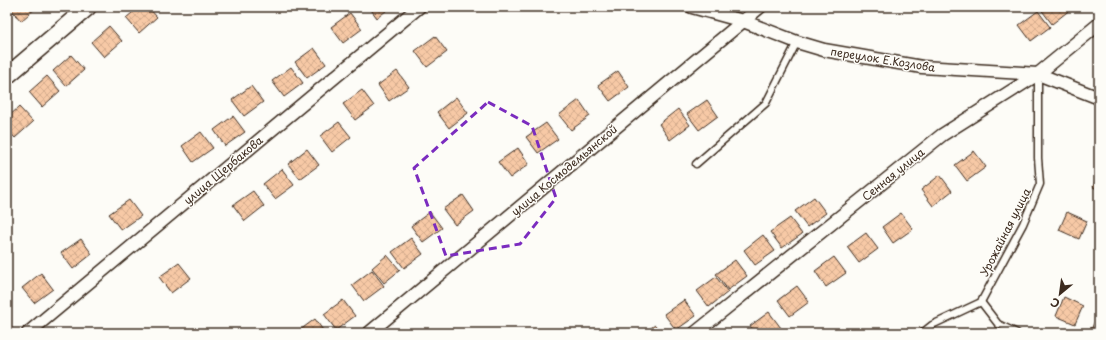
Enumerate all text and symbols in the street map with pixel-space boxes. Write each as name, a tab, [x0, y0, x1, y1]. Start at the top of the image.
street label: переулок Е.Козлова	[829, 42, 937, 76]
street label: улица Космодемьянской	[507, 120, 621, 220]
street label: улица Щербакова	[180, 132, 267, 208]
street label: Сенная улица	[858, 143, 928, 204]
street label: Урожайная улица	[975, 185, 1035, 279]
north arrow	[1040, 274, 1080, 314]
text: С	[1047, 294, 1063, 313]

